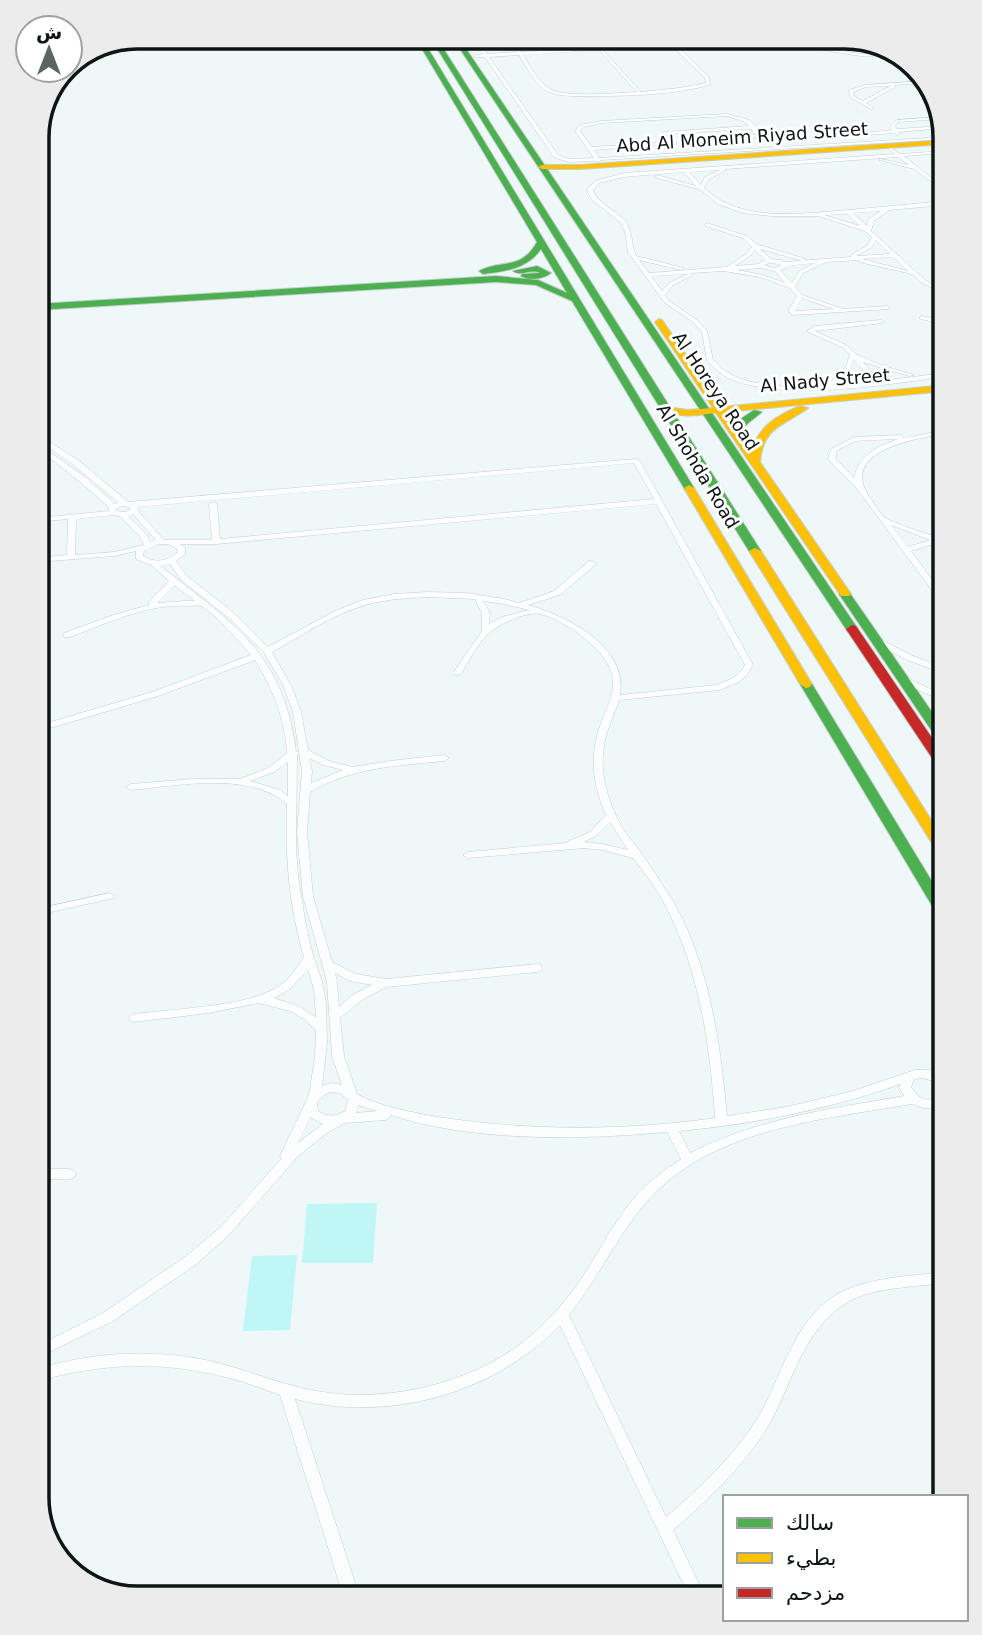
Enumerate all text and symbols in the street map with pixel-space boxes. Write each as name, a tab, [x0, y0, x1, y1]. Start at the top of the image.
north arrow	[14, 14, 84, 84]
text: ش	[36, 21, 62, 44]
street label: Abd Al Moneim Riyad Street	[615, 118, 869, 156]
street label: Al Horeya Road	[669, 328, 763, 454]
street label: Al Nady Street	[759, 364, 891, 396]
street label: Al Shohda Road	[653, 400, 743, 532]
legend	[723, 1495, 968, 1621]
text: سالك	[786, 1511, 834, 1535]
text: بطيء	[786, 1546, 836, 1570]
text: مزدحم	[786, 1581, 845, 1606]

